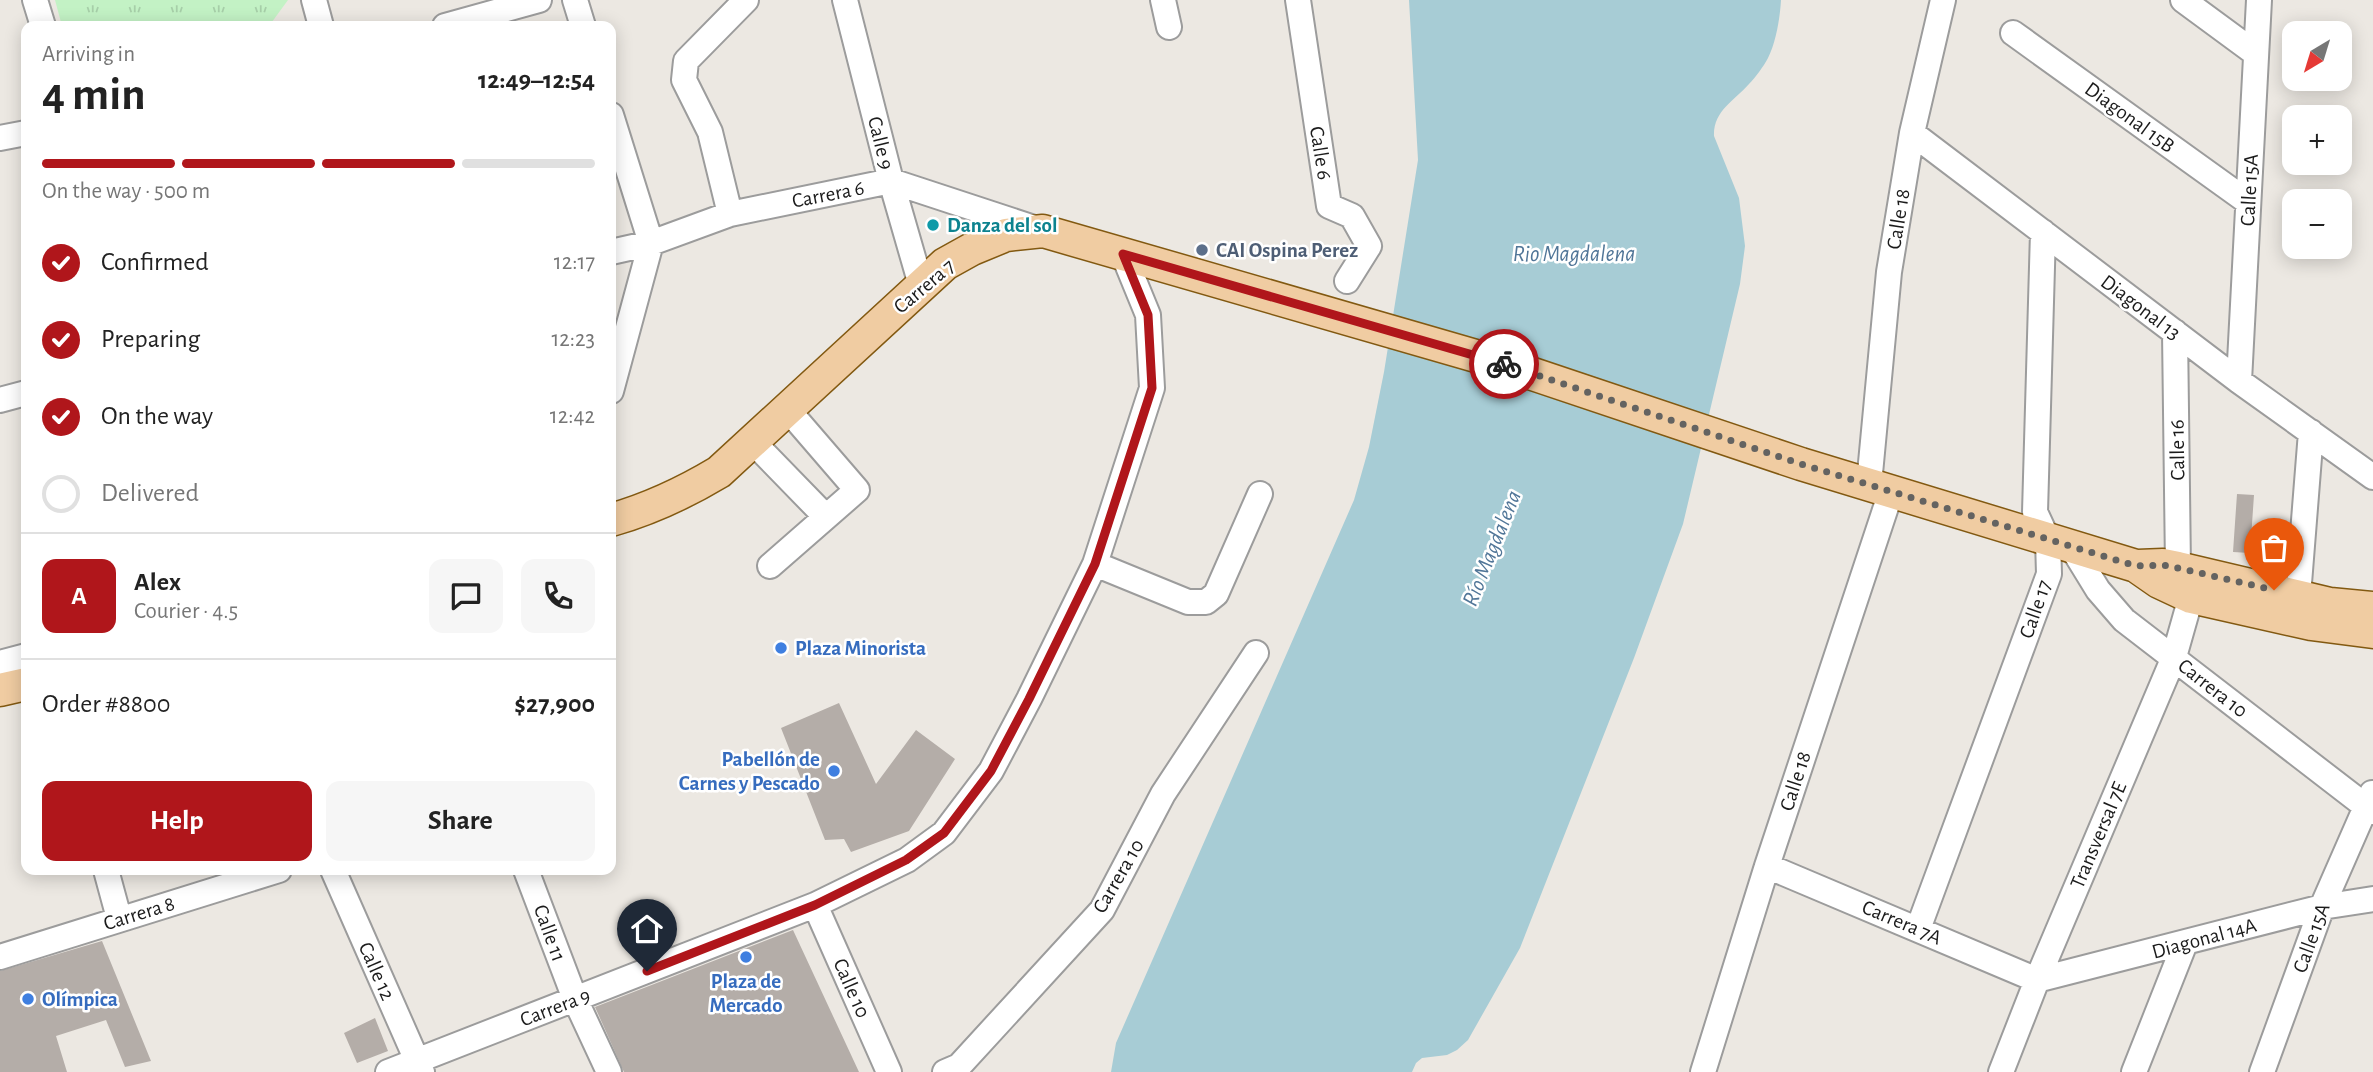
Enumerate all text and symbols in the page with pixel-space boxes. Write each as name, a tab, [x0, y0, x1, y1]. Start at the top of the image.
north arrow	[2282, 21, 2352, 91]
map controls	[2282, 21, 2352, 259]
text: Arriving in	[42, 43, 135, 66]
text: 12:49–12:54	[478, 67, 595, 93]
text: 4 min	[42, 72, 146, 118]
street label: Diagonal 15B	[2081, 78, 2178, 157]
button: +	[2282, 105, 2352, 175]
street label: Calle 9	[864, 114, 897, 172]
street label: Calle 6	[1306, 125, 1335, 181]
street label: Calle 15A	[2237, 153, 2262, 227]
street label: Carrera 6	[790, 177, 866, 212]
text: On the way · 500 m	[42, 180, 210, 203]
street label: Calle 18	[1883, 187, 1914, 251]
button: −	[2282, 189, 2352, 259]
place label: Danza del sol	[947, 215, 1057, 236]
marker: Danza del sol	[925, 217, 941, 233]
place label: CAI Ospina Perez	[1216, 240, 1358, 261]
marker: CAI Ospina Perez	[1194, 242, 1210, 258]
water label: Rio Magdalena	[1513, 243, 1635, 266]
icon: check	[42, 244, 80, 282]
text: Confirmed	[101, 249, 209, 275]
text: 12:17	[554, 251, 595, 274]
street label: Carrera 7	[890, 255, 959, 318]
street label: Diagonal 13	[2097, 271, 2184, 344]
icon: check	[42, 321, 80, 359]
text: Preparing	[101, 326, 200, 352]
text: 12:23	[551, 328, 595, 351]
courier	[1469, 329, 1539, 399]
icon: bike	[1485, 345, 1523, 383]
icon: check	[42, 398, 80, 436]
text: On the way	[101, 403, 213, 429]
text: 12:42	[550, 405, 595, 428]
street label: Calle 16	[2166, 419, 2189, 481]
text: Delivered	[101, 480, 199, 506]
water label: Río Magdalena	[1459, 487, 1526, 610]
pin	[2244, 518, 2304, 590]
icon: bag	[2255, 529, 2293, 567]
button: chat	[429, 559, 503, 633]
button: phone	[521, 559, 595, 633]
text: Alex	[134, 569, 181, 595]
street label: Calle 17	[2016, 577, 2055, 641]
text: A	[71, 583, 87, 609]
text: Courier · 4.5	[134, 600, 238, 623]
place label: Plaza Minorista	[795, 638, 926, 659]
marker: Plaza Minorista	[773, 640, 789, 656]
street label: Carrera 10	[2174, 655, 2251, 722]
text: Order #8800	[42, 691, 171, 717]
text: $27,900	[514, 691, 595, 717]
place label: Pabellón de Carnes y Pescado	[679, 749, 820, 794]
street label: Calle 18	[1776, 749, 1815, 814]
marker: Pabellón de Carnes y Pescado	[826, 763, 842, 779]
street label: Transversal 7E	[2067, 779, 2130, 892]
button: Help	[42, 781, 312, 861]
button: Share	[326, 781, 595, 861]
street label: Carrera 10	[1089, 836, 1148, 917]
street label: Carrera 8	[101, 893, 177, 934]
street label: Carrera 7A	[1859, 896, 1945, 949]
pin	[617, 899, 677, 971]
street label: Calle 15A	[2289, 901, 2334, 976]
street label: Calle 11	[530, 902, 569, 964]
icon: home	[628, 910, 666, 948]
street label: Diagonal 14A	[2150, 914, 2259, 963]
street label: Calle 12	[355, 939, 399, 1003]
marker: Plaza de Mercado	[738, 949, 754, 965]
street label: Calle 10	[829, 955, 874, 1021]
place label: Plaza de Mercado	[709, 971, 783, 1016]
street label: Carrera 9	[517, 985, 593, 1030]
place label: Olímpica	[42, 989, 118, 1010]
marker: Olímpica	[20, 991, 36, 1007]

